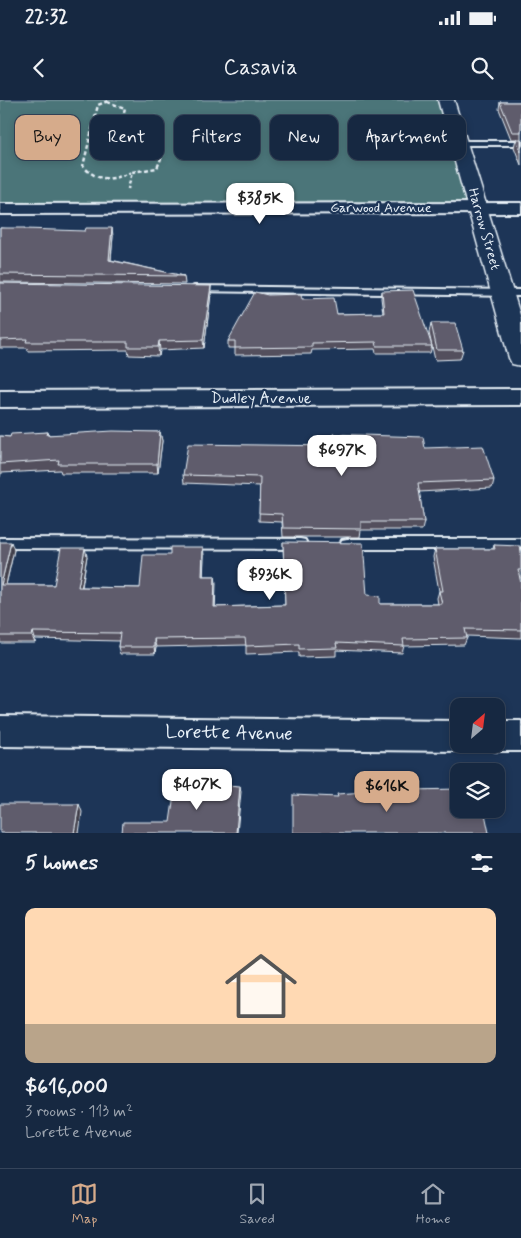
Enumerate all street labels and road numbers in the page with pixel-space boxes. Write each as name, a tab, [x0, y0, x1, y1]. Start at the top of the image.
street label: Harrow Street	[464, 186, 504, 272]
street label: Garwood Avenue	[330, 199, 432, 217]
street label: Dudley Avenue	[211, 388, 312, 409]
street label: Lorette Avenue	[165, 719, 293, 747]

